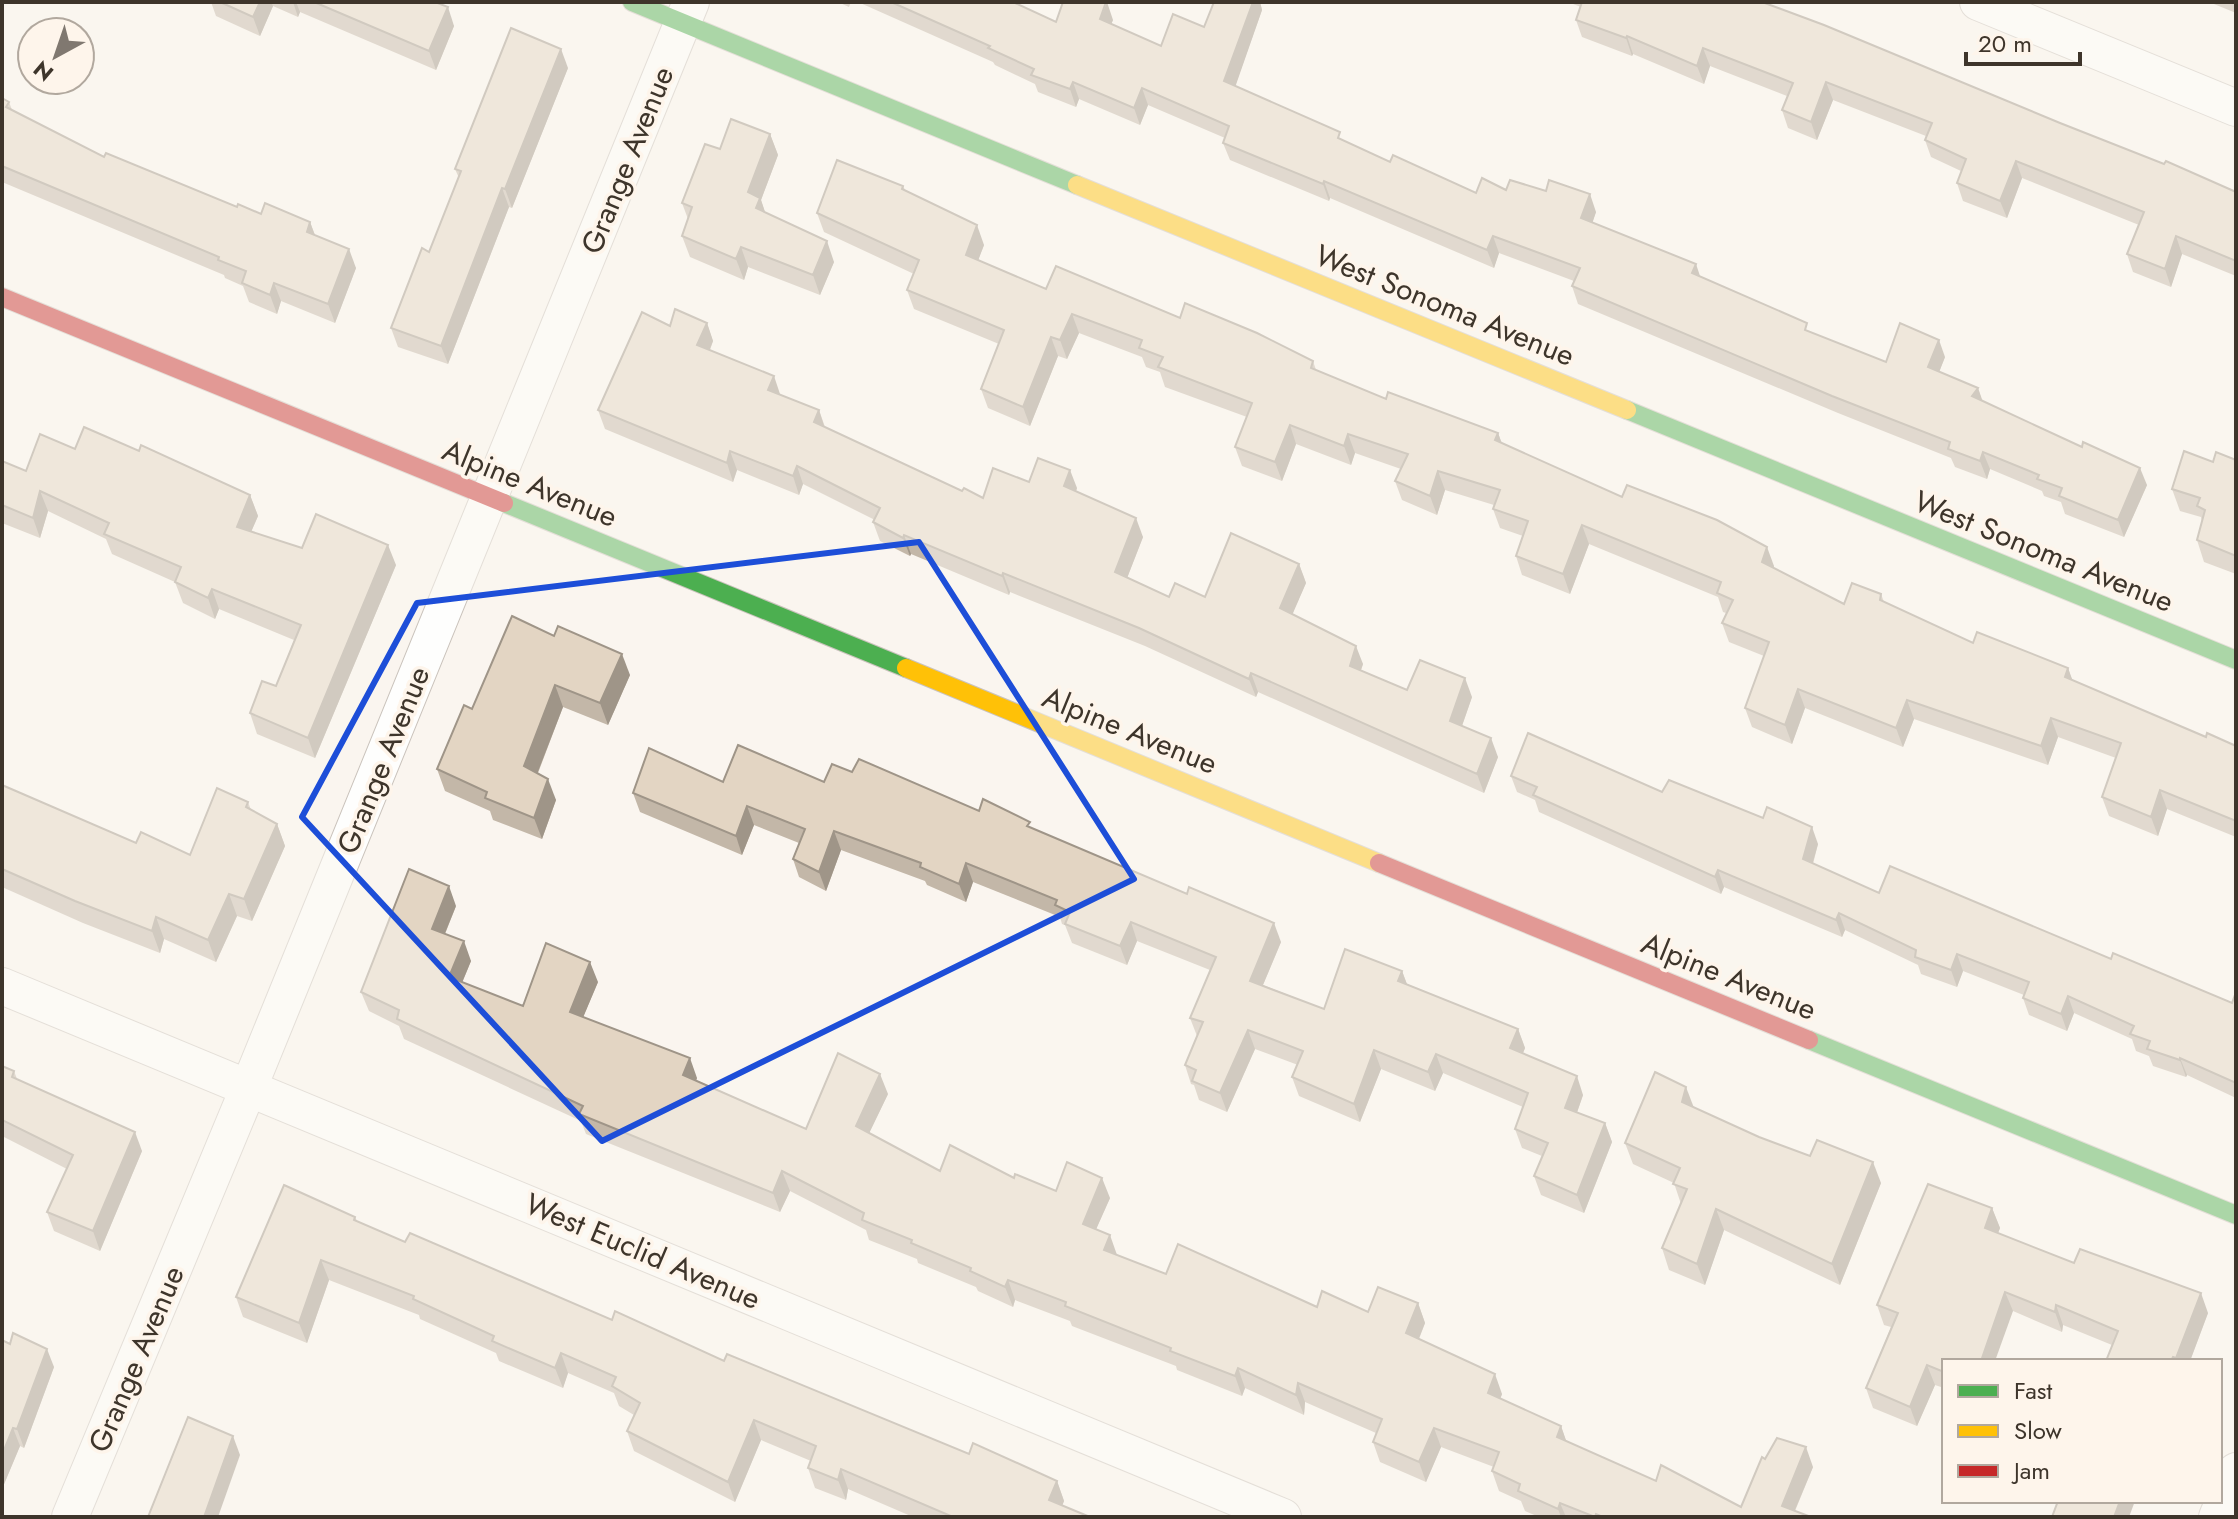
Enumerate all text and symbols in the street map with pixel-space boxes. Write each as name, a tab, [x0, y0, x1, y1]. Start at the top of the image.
north arrow	[16, 16, 96, 96]
scale bar	[1966, 16, 2080, 66]
text: 20 m	[1978, 26, 2032, 61]
text: N	[26, 53, 60, 89]
street label: Grange Avenue	[570, 60, 684, 260]
street label: West Sonoma Avenue	[1309, 233, 1581, 377]
street label: Alpine Avenue	[436, 428, 624, 538]
street label: West Sonoma Avenue	[1908, 479, 2180, 623]
street label: Grange Avenue	[326, 660, 440, 860]
street label: Alpine Avenue	[1036, 675, 1224, 785]
street label: Alpine Avenue	[1635, 921, 1823, 1031]
street label: West Euclid Avenue	[519, 1182, 767, 1320]
street label: Grange Avenue	[77, 1259, 195, 1459]
legend	[1942, 1359, 2222, 1503]
text: Fast	[2014, 1373, 2052, 1408]
text: Slow	[2014, 1413, 2062, 1448]
text: Jam	[2011, 1453, 2050, 1488]

